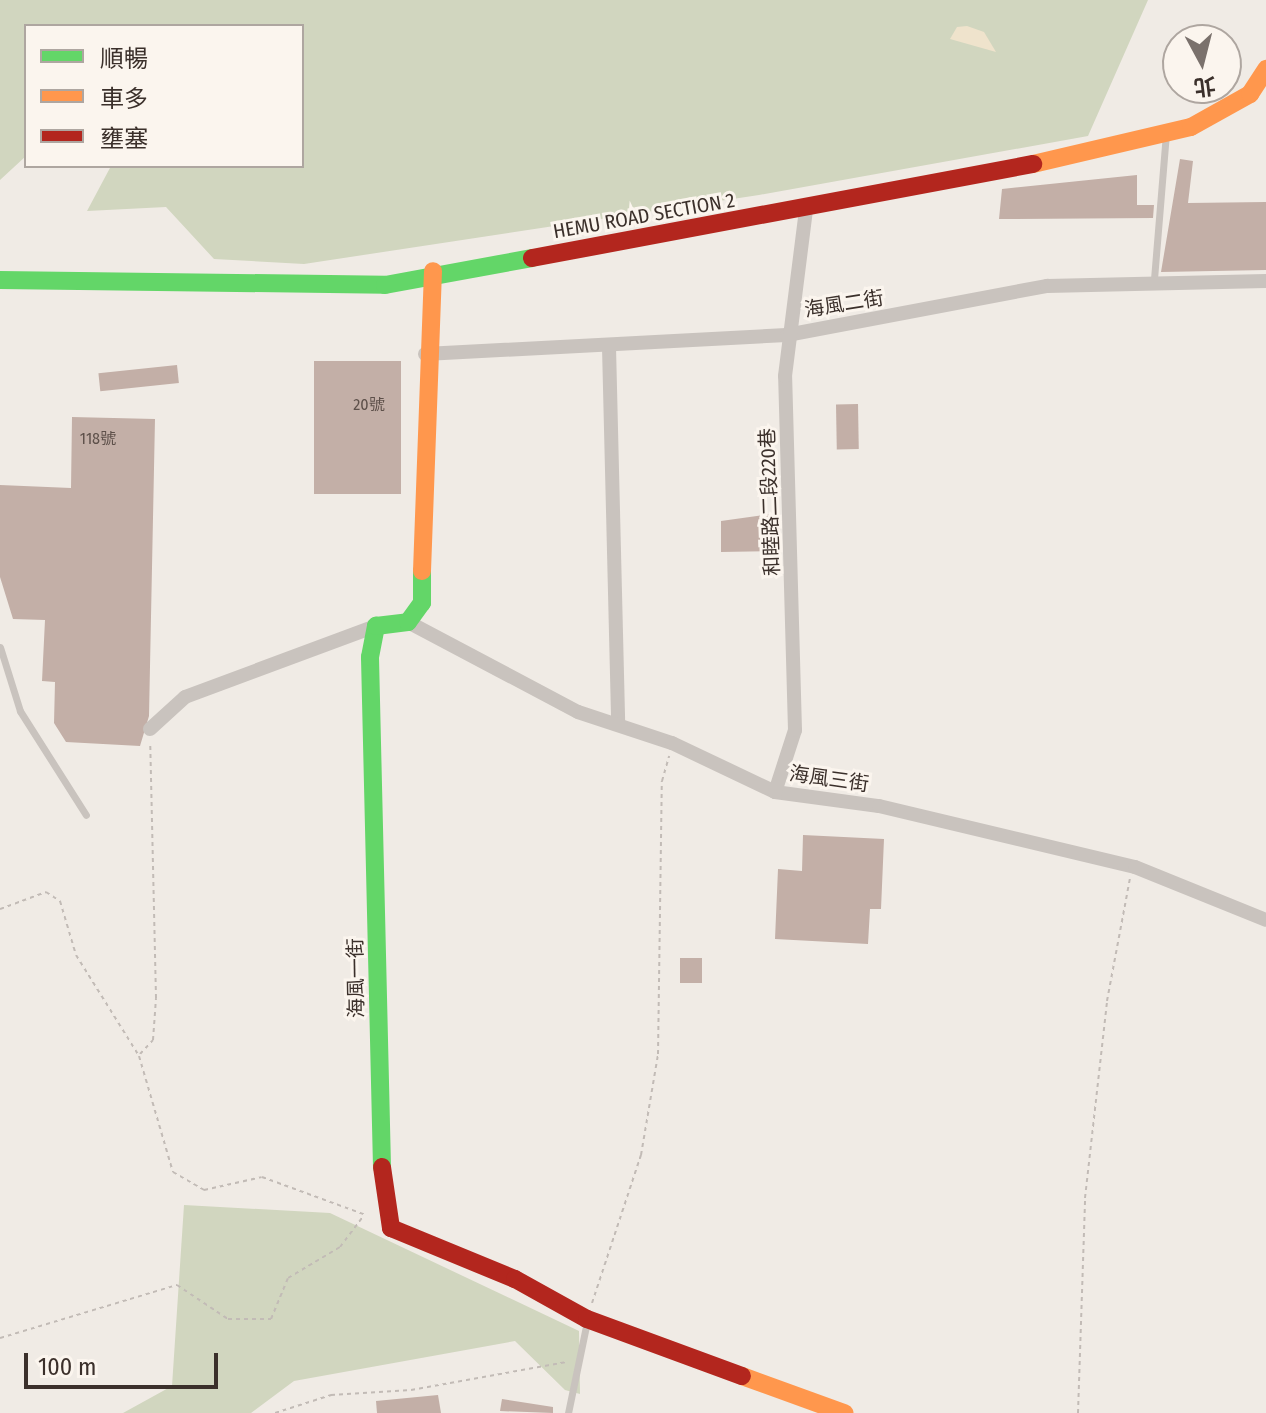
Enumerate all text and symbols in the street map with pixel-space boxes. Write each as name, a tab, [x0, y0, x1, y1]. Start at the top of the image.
legend	[24, 24, 304, 168]
north arrow	[1162, 24, 1242, 104]
text: 順暢	[100, 45, 148, 73]
text: 北	[1192, 72, 1217, 101]
text: 車多	[100, 85, 148, 113]
text: 壅塞	[100, 125, 148, 153]
street label: HEMU ROAD SECTION 2	[551, 188, 737, 244]
street label: 海風二街	[803, 286, 885, 322]
house number: 20號	[353, 395, 385, 415]
street label: 和睦路二段220巷	[755, 428, 785, 576]
house number: 118號	[80, 429, 116, 449]
street label: 海風三街	[788, 762, 870, 796]
street label: 海風一街	[343, 938, 369, 1018]
scale bar	[28, 1337, 222, 1387]
text: 100 m	[38, 1353, 96, 1381]

